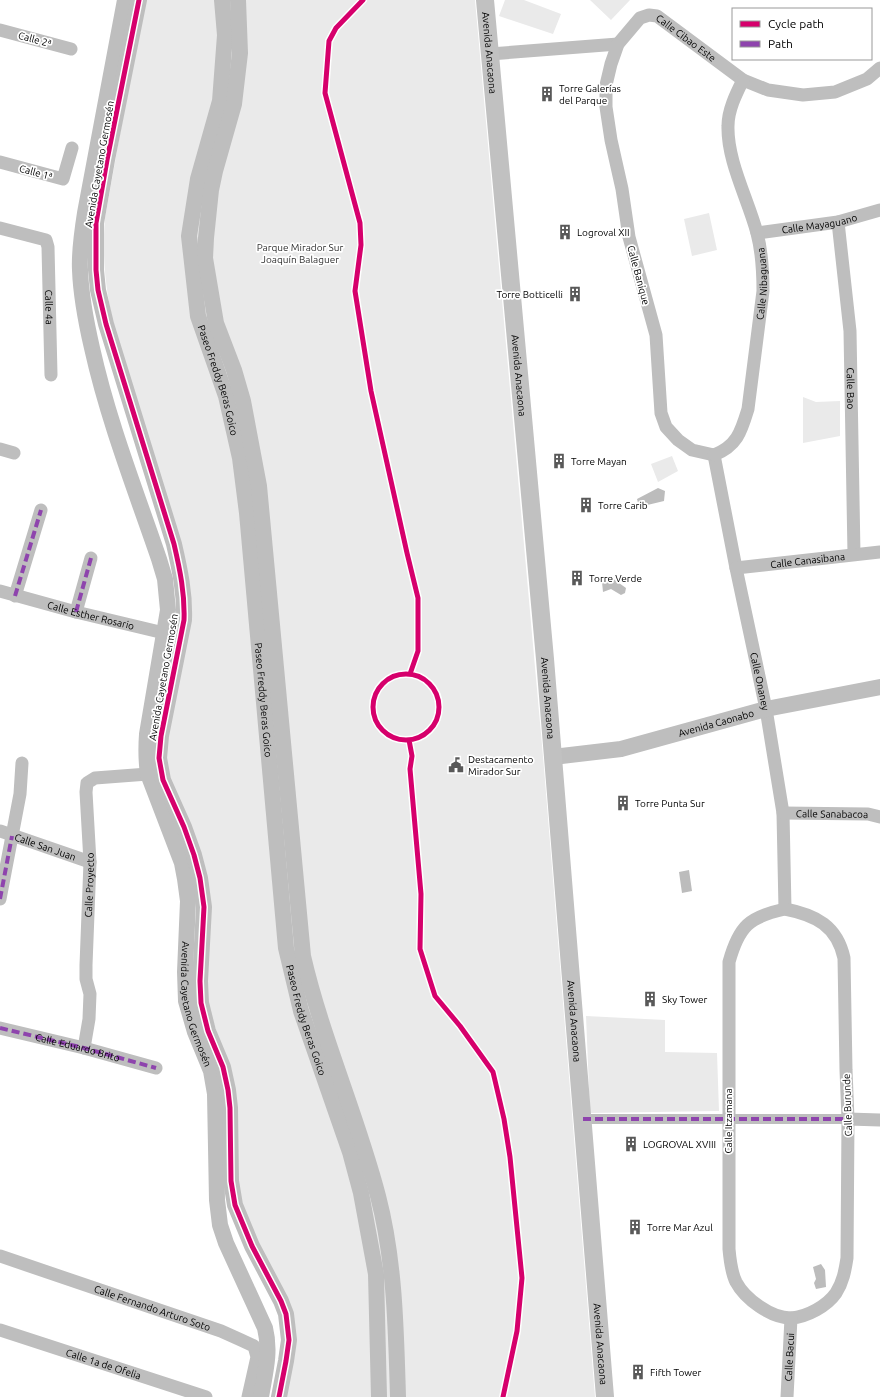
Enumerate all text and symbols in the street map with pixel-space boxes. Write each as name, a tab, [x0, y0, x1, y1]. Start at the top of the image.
legend	[732, 8, 872, 60]
street label: Avenida Anacaona	[480, 11, 499, 94]
street label: Calle Cibao Este	[654, 12, 718, 64]
text: Cycle path	[768, 17, 824, 30]
street label: Calle 2ª	[17, 30, 53, 49]
text: Path	[768, 37, 793, 50]
place label: Torre Galerías del Parque	[559, 83, 621, 106]
building icon: Torre Galerías del Parque	[538, 85, 556, 103]
street label: Avenida Cayetano Germosén	[83, 100, 116, 228]
street label: Calle 1ª	[18, 163, 54, 182]
street label: Calle Mayaguano	[781, 212, 858, 236]
building icon: Logroval XII	[556, 223, 574, 241]
place label: Logroval XII	[577, 227, 630, 238]
park label: Parque Mirador Sur Joaquín Balaguer	[257, 242, 344, 265]
street label: Calle Banique	[625, 244, 652, 306]
street label: Calle Nibaguana	[754, 247, 769, 321]
building icon: Torre Botticelli	[566, 285, 584, 303]
street label: Calle 4a	[43, 289, 55, 325]
place label: Torre Botticelli	[496, 289, 563, 300]
street label: Paseo Freddy Beras Goico	[196, 324, 240, 437]
street label: Avenida Anacaona	[509, 334, 528, 417]
street label: Calle Bao	[845, 367, 856, 409]
building icon: Torre Mayan	[550, 452, 568, 470]
place label: Torre Mayan	[571, 456, 627, 467]
building icon: Torre Carib	[577, 496, 595, 514]
place label: Torre Carib	[598, 500, 648, 511]
street label: Calle Canasibana	[770, 551, 846, 570]
building icon: Torre Verde	[568, 569, 586, 587]
place label: Torre Verde	[589, 573, 642, 584]
street label: Calle Esther Rosario	[46, 599, 135, 632]
street label: Avenida Cayetano Germosén	[147, 613, 180, 741]
street label: Paseo Freddy Beras Goico	[253, 642, 274, 758]
street label: Calle Onaney	[748, 651, 771, 712]
street label: Avenida Anacaona	[539, 657, 556, 740]
street label: Avenida Caonabo	[677, 708, 755, 739]
place label: Destacamento Mirador Sur	[468, 754, 533, 777]
public building icon: Destacamento Mirador Sur	[447, 756, 465, 774]
building icon: Torre Punta Sur	[614, 794, 632, 812]
place label: Torre Punta Sur	[635, 798, 705, 809]
street label: Calle Sanabacoa	[796, 808, 868, 820]
street label: Calle San Juan	[13, 831, 77, 863]
street label: Calle Proyecto	[83, 852, 96, 918]
street label: Avenida Cayetano Germosén	[179, 941, 214, 1068]
street label: Paseo Freddy Beras Goico	[284, 964, 328, 1077]
street label: Avenida Anacaona	[565, 980, 583, 1062]
building icon: Sky Tower	[641, 990, 659, 1008]
place label: Sky Tower	[662, 994, 708, 1005]
street label: Calle Eduardo Brito	[34, 1032, 121, 1064]
street label: Calle Burunde	[841, 1073, 854, 1137]
street label: Calle Itzamana	[723, 1088, 734, 1154]
building icon: LOGROVAL XVIII	[622, 1135, 640, 1153]
place label: LOGROVAL XVIII	[643, 1139, 716, 1150]
building icon: Torre Mar Azul	[626, 1218, 644, 1236]
place label: Torre Mar Azul	[647, 1222, 713, 1233]
street label: Calle Fernando Arturo Soto	[93, 1283, 212, 1333]
street label: Avenida Anacaona	[591, 1303, 609, 1385]
street label: Calle Bacui	[783, 1332, 796, 1382]
street label: Calle 1a de Ofelia	[65, 1347, 142, 1382]
building icon: Fifth Tower	[629, 1363, 647, 1381]
place label: Fifth Tower	[650, 1367, 702, 1378]

